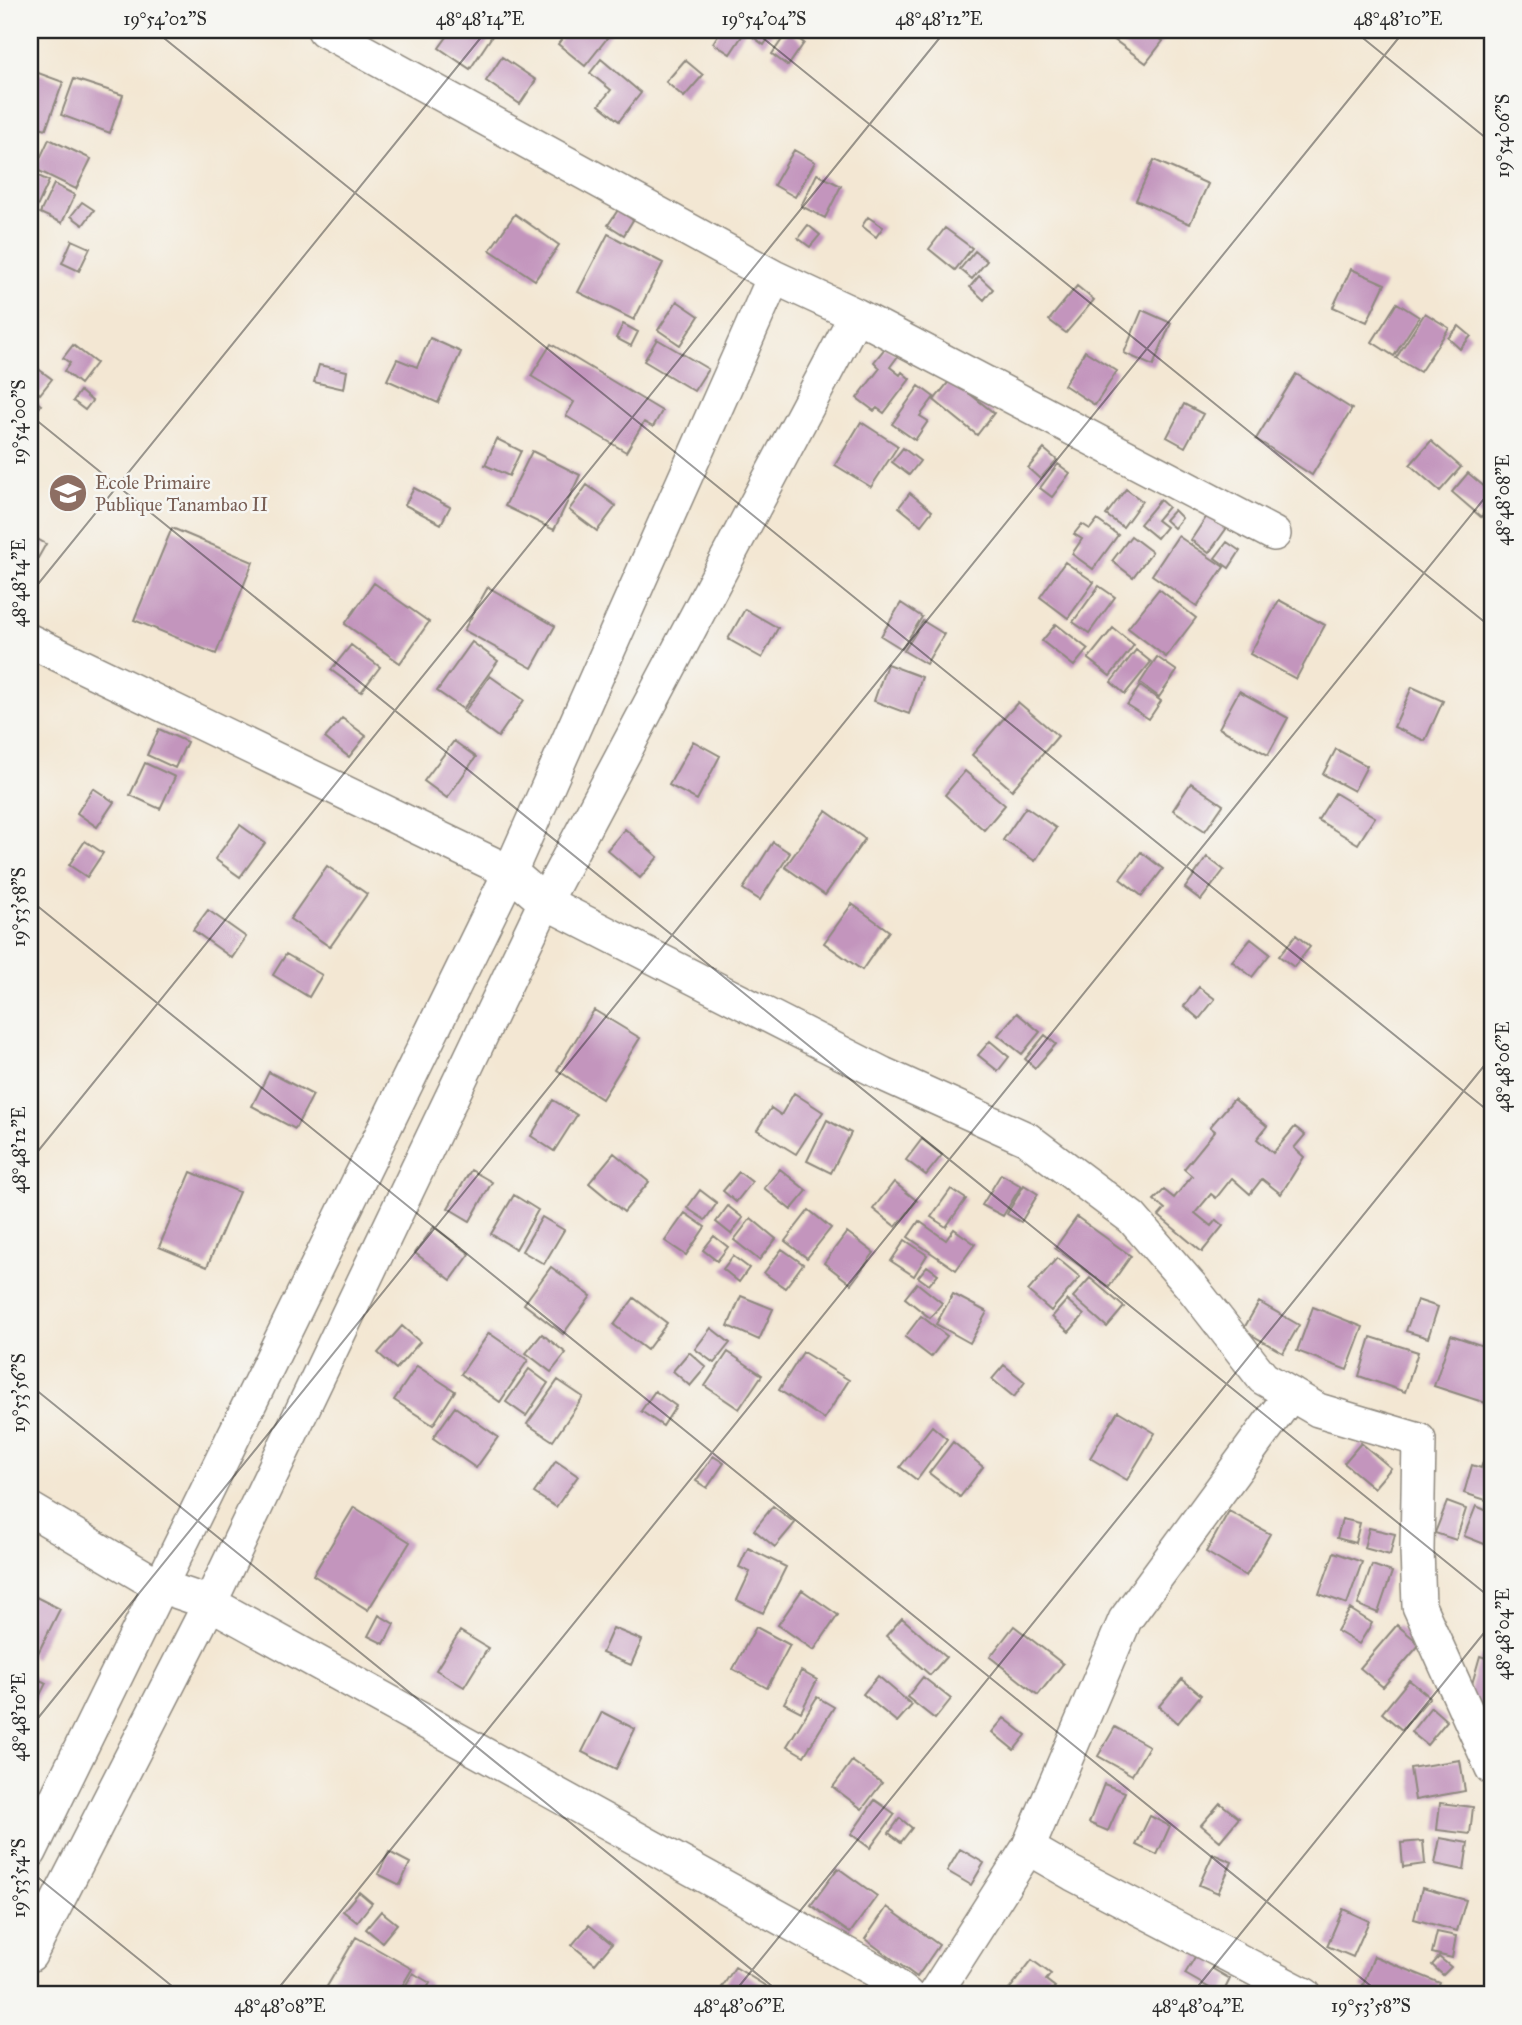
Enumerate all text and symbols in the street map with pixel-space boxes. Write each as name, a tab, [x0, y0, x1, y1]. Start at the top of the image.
text: 19°54'02"S	[123, 8, 207, 30]
text: 48°48'14"E	[436, 8, 524, 30]
text: 19°54'04"S	[722, 8, 806, 30]
text: 48°48'12"E	[895, 8, 983, 30]
text: 48°48'10"E	[1354, 8, 1443, 30]
text: 19°54'06"S	[1492, 94, 1514, 178]
text: 19°54'00"S	[8, 379, 30, 465]
text: 48°48'08"E	[1492, 454, 1514, 546]
place label: Ecole Primaire Publique Tanambao II	[95, 471, 268, 517]
school or university icon: Ecole Primaire Publique Tanambao II	[47, 472, 89, 514]
text: 48°48'14"E	[8, 539, 30, 627]
text: 19°53'58"S	[8, 867, 30, 947]
text: 48°48'06"E	[1492, 1021, 1514, 1113]
text: 48°48'12"E	[8, 1106, 30, 1194]
text: 19°53'56"S	[8, 1353, 30, 1433]
text: 48°48'04"E	[1492, 1588, 1514, 1680]
text: 48°48'10"E	[8, 1672, 30, 1761]
text: 19°53'54"S	[8, 1838, 30, 1918]
text: 48°48'08"E	[234, 1995, 326, 2017]
text: 48°48'06"E	[693, 1995, 785, 2017]
text: 48°48'04"E	[1152, 1995, 1244, 2017]
text: 19°53'58"S	[1331, 1995, 1411, 2017]

